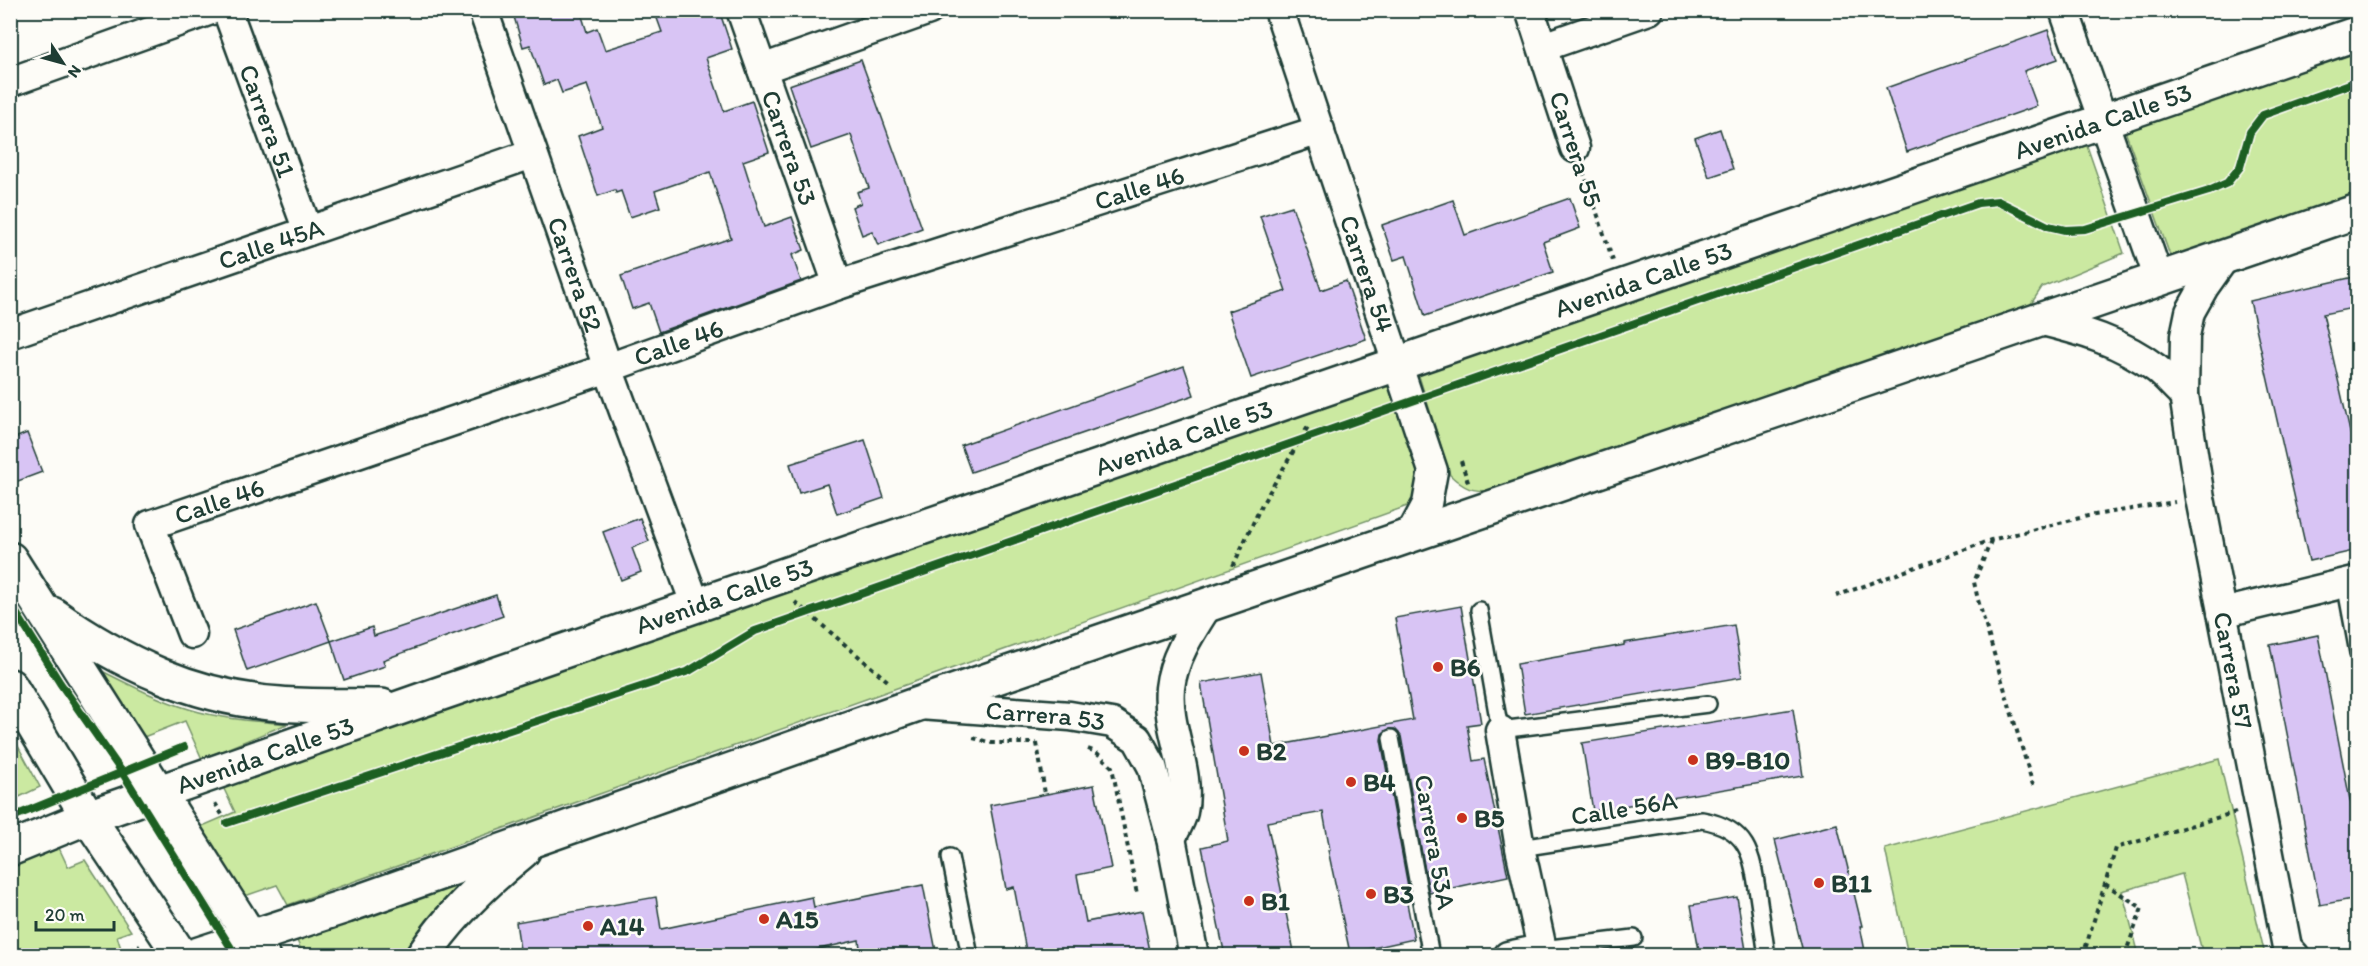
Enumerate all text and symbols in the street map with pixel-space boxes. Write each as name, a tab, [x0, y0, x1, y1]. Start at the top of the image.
north arrow	[33, 33, 93, 93]
street label: Carrera 51	[232, 60, 303, 182]
text: N	[64, 62, 86, 81]
street label: Avenida Calle 53	[2010, 76, 2196, 166]
street label: Carrera 53	[754, 86, 825, 210]
street label: Carrera 55	[1542, 87, 1610, 211]
street label: Calle 46	[1090, 159, 1188, 218]
street label: Calle 45A	[214, 211, 328, 277]
street label: Carrera 54	[1333, 211, 1402, 337]
street label: Carrera 52	[540, 213, 610, 336]
street label: Avenida Calle 53	[1550, 234, 1736, 325]
street label: Calle 46	[630, 312, 728, 373]
street label: Avenida Calle 53	[1091, 392, 1277, 483]
street label: Calle 46	[170, 471, 268, 531]
street label: Avenida Calle 53	[631, 550, 817, 641]
street label: Carrera 57	[2206, 609, 2260, 732]
place label: B6	[1450, 651, 1481, 683]
marker: B6	[1431, 660, 1445, 674]
street label: Carrera 53	[985, 694, 1108, 738]
street label: Avenida Calle 53	[172, 709, 358, 801]
place label: B2	[1256, 735, 1287, 767]
marker: B2	[1237, 744, 1251, 758]
place label: B9-B10	[1705, 744, 1790, 776]
marker: B9-B10	[1686, 753, 1700, 767]
place label: B4	[1363, 766, 1396, 798]
street label: Carrera 53A	[1407, 772, 1463, 913]
marker: B4	[1344, 775, 1358, 789]
street label: Calle 56A	[1569, 784, 1680, 832]
place label: B5	[1474, 802, 1505, 834]
marker: B5	[1455, 811, 1469, 825]
place label: B11	[1831, 867, 1872, 899]
marker: B11	[1812, 876, 1826, 890]
place label: B3	[1383, 878, 1414, 910]
place label: B1	[1261, 885, 1290, 917]
marker: B3	[1364, 887, 1378, 901]
scale bar	[36, 894, 114, 932]
marker: B1	[1242, 894, 1256, 908]
place label: A15	[775, 903, 819, 935]
text: 20 m	[45, 904, 85, 926]
place label: A14	[599, 910, 645, 942]
marker: A15	[757, 912, 771, 926]
marker: A14	[581, 919, 595, 933]

